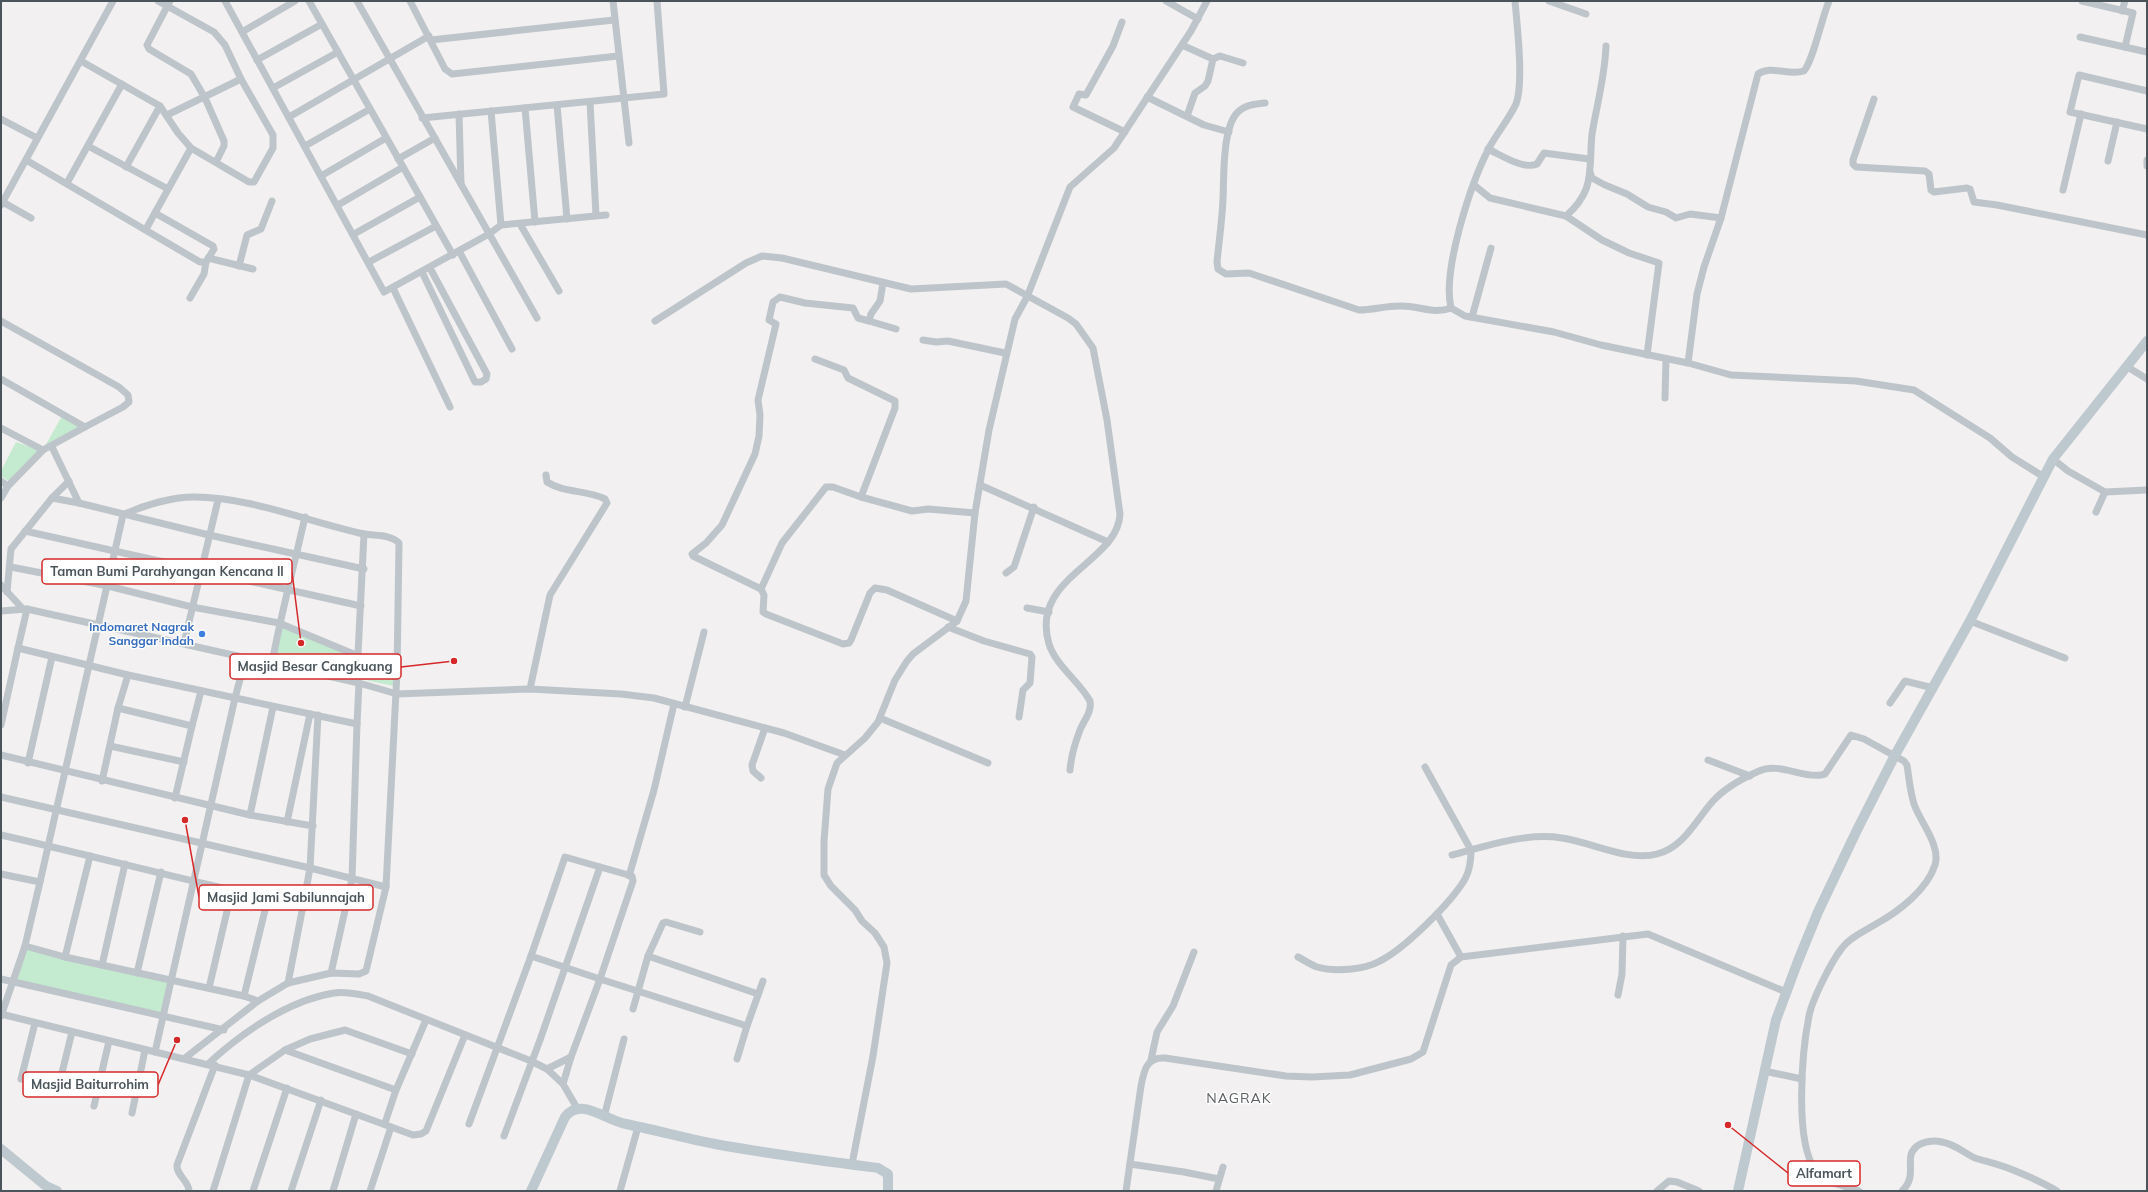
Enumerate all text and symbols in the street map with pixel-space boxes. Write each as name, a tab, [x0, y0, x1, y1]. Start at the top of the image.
callout: Taman Bumi Parahyangan Kencana ll	[42, 559, 292, 584]
text: Taman Bumi Parahyangan Kencana ll	[50, 563, 284, 580]
place label: Indomaret Nagrak Sanggar Indah	[89, 619, 194, 648]
marker: Indomaret Nagrak Sanggar Indah	[197, 629, 207, 639]
callout: Masjid Besar Cangkuang	[230, 654, 401, 679]
text: Masjid Besar Cangkuang	[237, 658, 393, 674]
callout: Masjid Jami Sabilunnajah	[199, 885, 373, 910]
text: Masjid Jami Sabilunnajah	[207, 889, 365, 905]
callout: Masjid Baiturrohim	[23, 1072, 158, 1097]
text: Masjid Baiturrohim	[31, 1076, 149, 1092]
district label: NAGRAK	[1206, 1089, 1272, 1107]
callout: Alfamart	[1788, 1161, 1860, 1186]
text: Alfamart	[1796, 1165, 1852, 1181]

